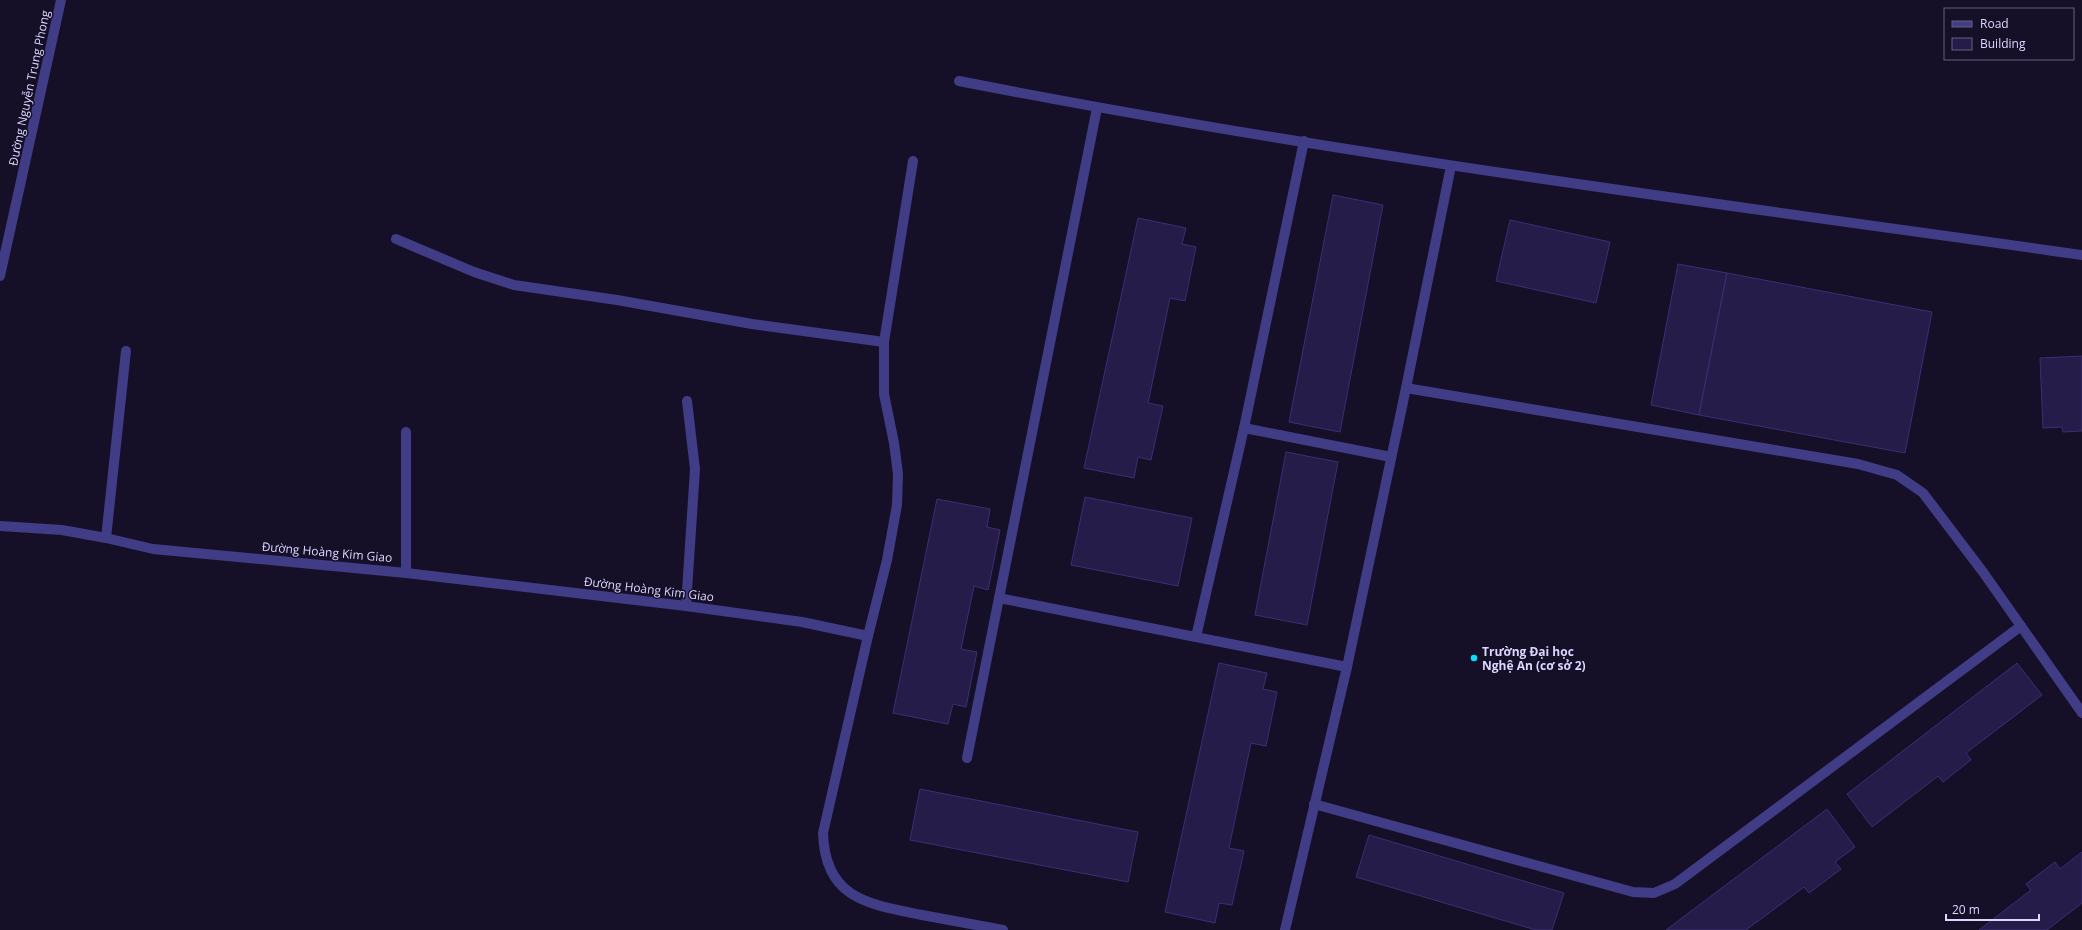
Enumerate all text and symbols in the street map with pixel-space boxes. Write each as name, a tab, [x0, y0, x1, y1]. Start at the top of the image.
street label: Đường Nguyễn Trung Phong	[4, 8, 54, 167]
legend	[1944, 8, 2074, 60]
text: Road	[1980, 15, 2009, 32]
text: Building	[1980, 35, 2026, 52]
street label: Đường Hoàng Kim Giao	[261, 538, 393, 566]
street label: Đường Hoàng Kim Giao	[583, 573, 715, 605]
place label: Trường Đại học Nghệ An (cơ sở 2)	[1482, 643, 1586, 674]
marker: Trường Đại học Nghệ An (cơ sở 2)	[1469, 653, 1479, 663]
scale bar	[1946, 896, 2039, 922]
text: 20 m	[1952, 901, 1980, 918]

